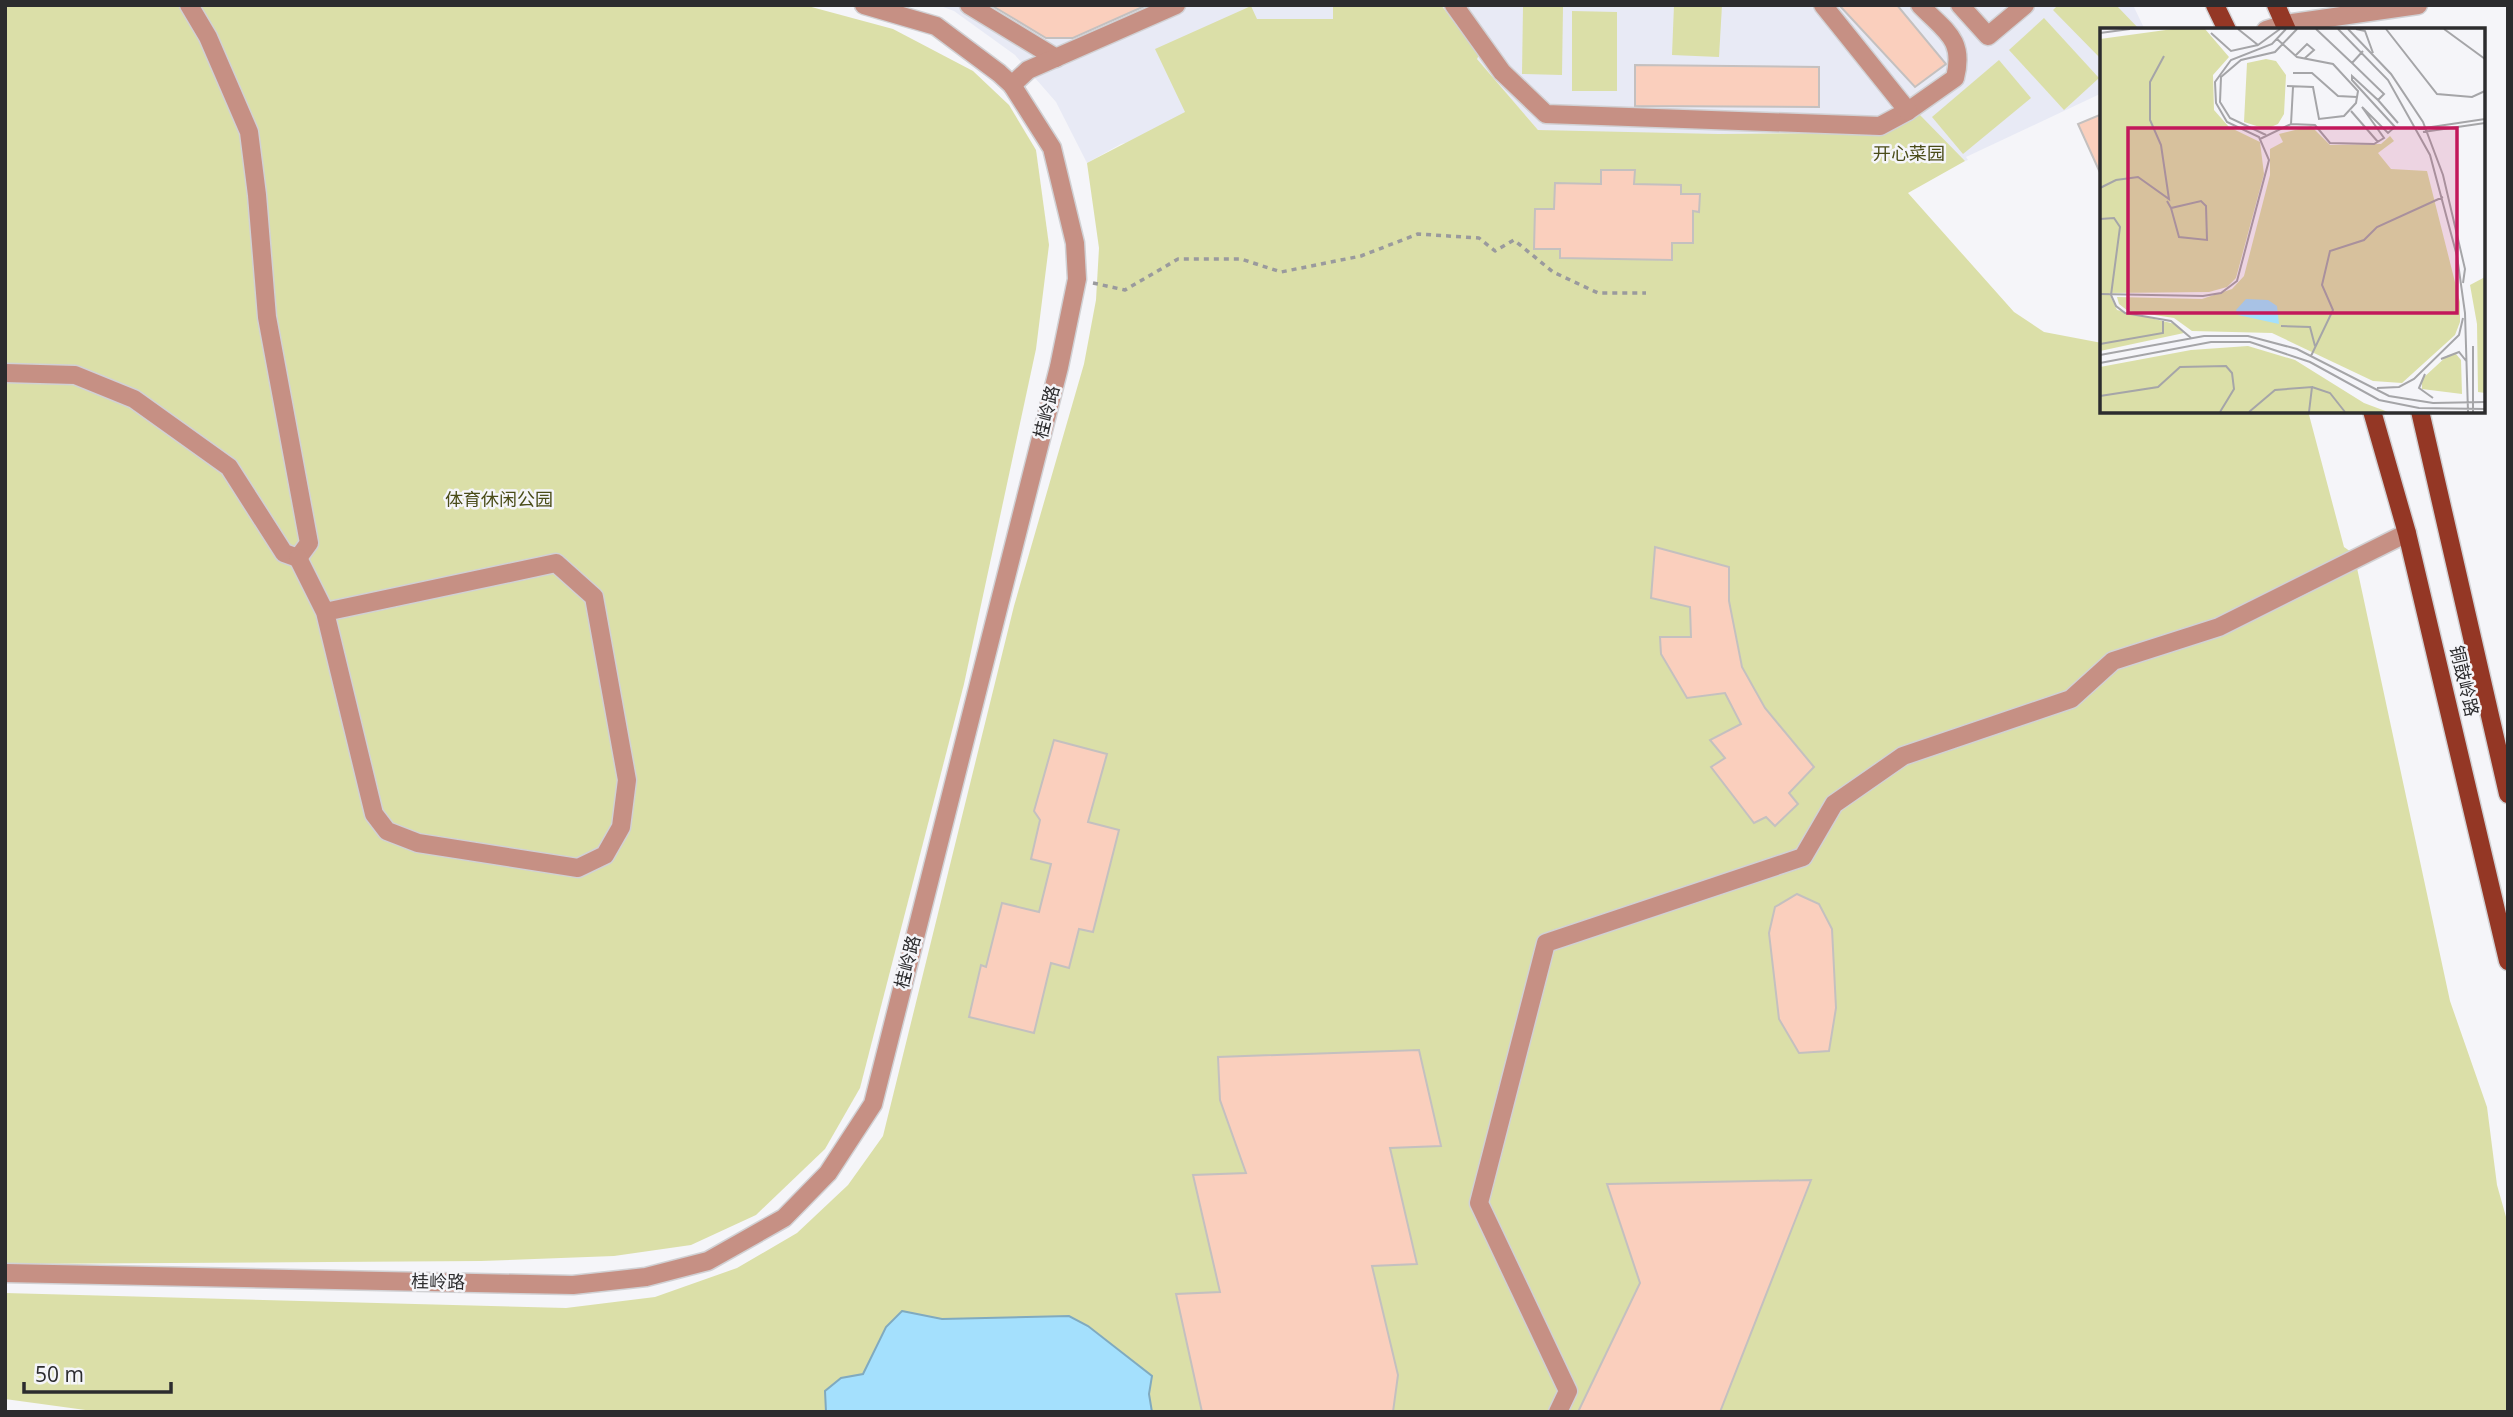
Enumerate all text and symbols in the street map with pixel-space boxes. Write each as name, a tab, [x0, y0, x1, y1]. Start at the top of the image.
inset map	[2100, 28, 2485, 413]
park label: 开心菜园	[1873, 141, 1945, 165]
street label: 桂岭路	[1028, 383, 1064, 441]
park label: 体育休闲公园	[445, 487, 553, 511]
street label: 铜鼓岭路	[2445, 643, 2485, 719]
street label: 桂岭路	[889, 933, 925, 991]
street label: 桂岭路	[411, 1269, 465, 1293]
scale bar	[24, 1350, 172, 1394]
text: 50 m	[35, 1360, 84, 1388]

